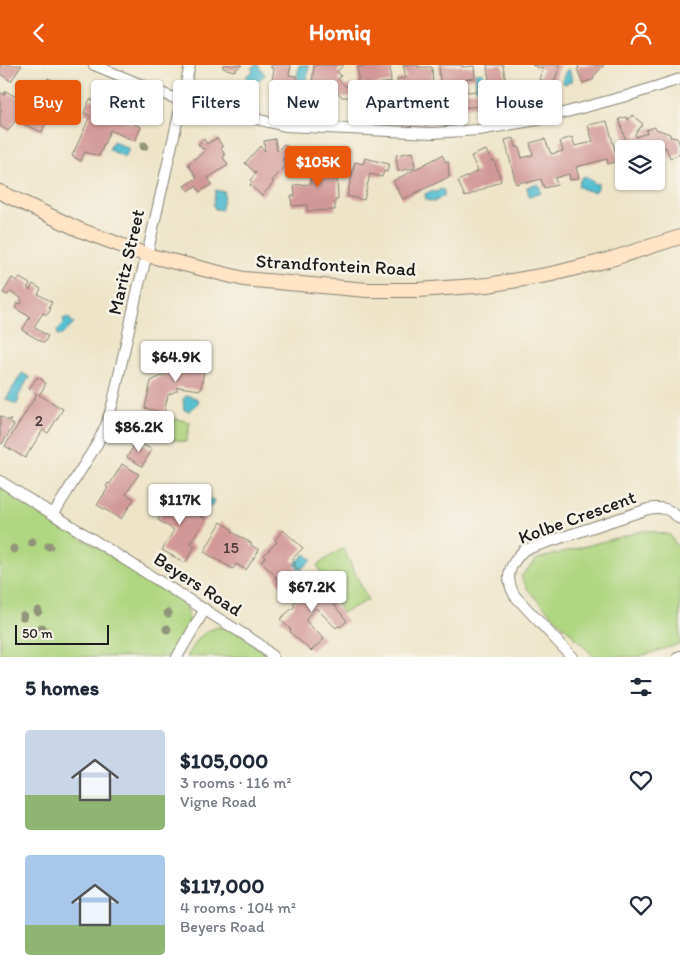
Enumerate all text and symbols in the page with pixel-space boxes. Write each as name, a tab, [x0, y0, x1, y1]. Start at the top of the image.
icon: back	[25, 19, 53, 47]
text: Homiq	[309, 19, 371, 46]
icon: person	[627, 19, 655, 47]
chip: Buy	[15, 80, 81, 125]
chip: Rent	[91, 80, 163, 125]
chip: Filters	[173, 80, 259, 125]
chip: New	[269, 80, 338, 125]
chip: Apartment	[348, 80, 468, 125]
chip: House	[478, 80, 562, 125]
map controls	[615, 140, 665, 190]
button: layers	[615, 140, 665, 190]
pin: $105K	[283, 145, 353, 188]
text: $105K	[296, 152, 340, 171]
street label: Maritz Street	[103, 207, 149, 317]
street label: Strandfontein Road	[255, 249, 417, 281]
pin: $64.9K	[135, 341, 217, 383]
text: $64.9K	[152, 347, 200, 366]
house number: 2	[35, 411, 44, 430]
pin: $86.2K	[98, 411, 180, 453]
text: $86.2K	[115, 417, 163, 436]
pin: $117K	[145, 483, 215, 526]
street label: Kolbe Crescent	[515, 485, 639, 549]
text: $117K	[159, 490, 201, 509]
house number: 15	[223, 538, 239, 557]
street label: Beyers Road	[149, 547, 247, 621]
pin: $67.2K	[271, 571, 353, 613]
text: $67.2K	[288, 577, 336, 596]
scale bar	[15, 622, 109, 645]
text: 50 m	[22, 625, 53, 642]
icon: filters	[627, 673, 655, 701]
text: 5 homes	[25, 675, 99, 700]
text: $105,000	[180, 748, 268, 773]
icon: home	[65, 750, 125, 810]
icon: heart	[627, 766, 655, 794]
text: 3 rooms · 116 m²	[180, 773, 291, 792]
text: Vigne Road	[180, 792, 257, 811]
text: $117,000	[180, 873, 264, 898]
icon: home	[65, 875, 125, 935]
icon: heart	[627, 891, 655, 919]
text: 4 rooms · 104 m²	[180, 898, 296, 917]
text: Beyers Road	[180, 917, 265, 936]

